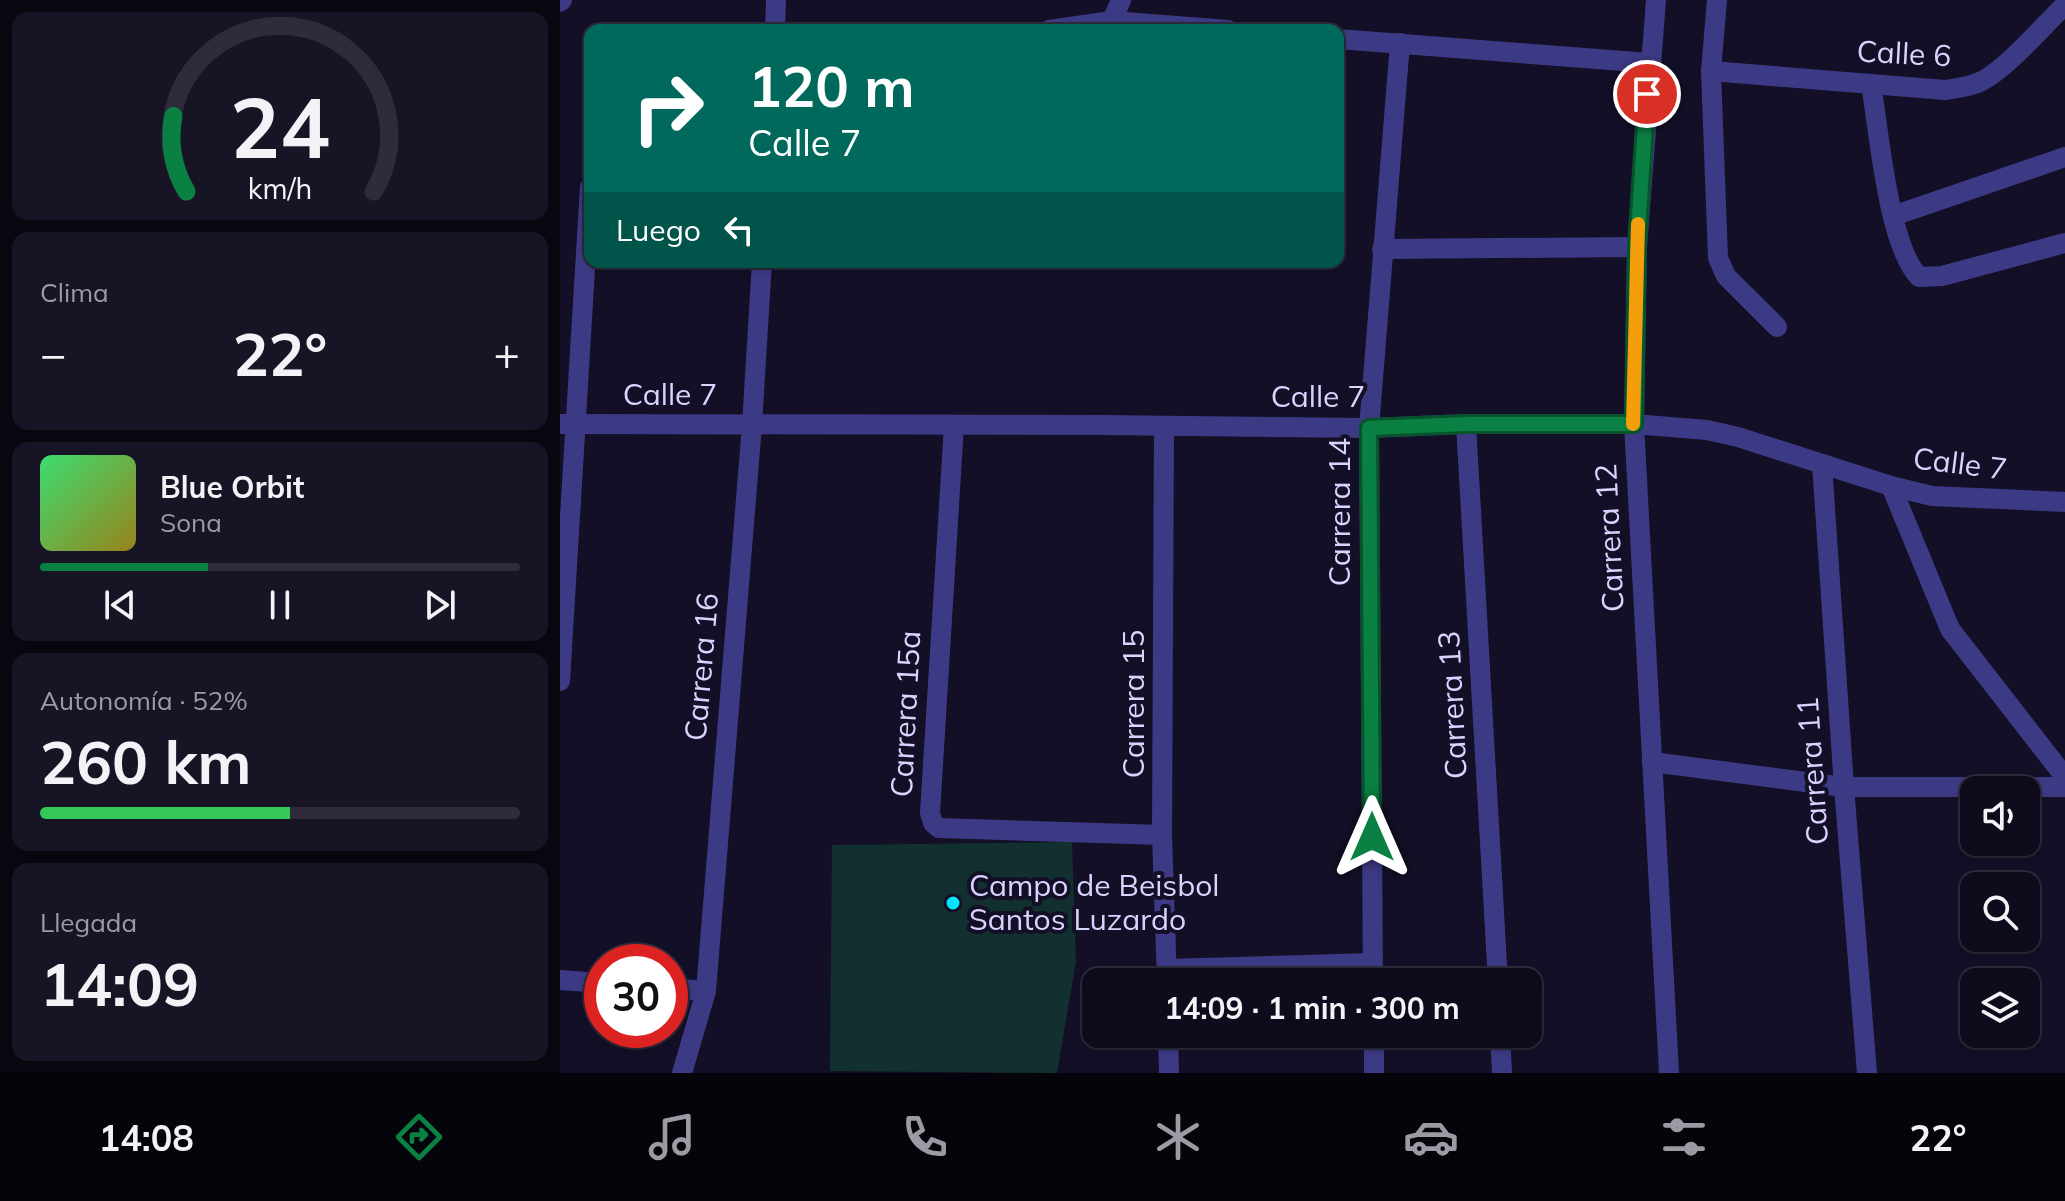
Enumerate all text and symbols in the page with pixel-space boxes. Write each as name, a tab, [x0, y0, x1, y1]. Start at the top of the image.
street label: Calle 6	[1856, 32, 1952, 74]
text: 120 m	[748, 51, 915, 121]
icon: right	[616, 56, 720, 160]
pin	[1613, 60, 1681, 128]
icon: arrive	[1625, 72, 1669, 116]
text: 24	[230, 74, 330, 179]
text: Calle 7	[748, 120, 861, 165]
text: km/h	[248, 170, 312, 206]
icon: left	[717, 208, 761, 252]
text: Luego	[616, 211, 701, 249]
text: Clima	[40, 276, 109, 309]
text: 22°	[233, 316, 327, 391]
text: −	[40, 326, 66, 381]
text: +	[494, 326, 520, 381]
street label: Calle 7	[623, 375, 717, 413]
street label: Calle 7	[1271, 377, 1365, 415]
street label: Carrera 14	[1320, 438, 1358, 586]
street label: Calle 7	[1911, 438, 2009, 488]
street label: Carrera 12	[1586, 463, 1632, 613]
text: Blue Orbit	[160, 468, 304, 506]
text: Sona	[160, 506, 222, 539]
icon: previous	[98, 583, 142, 627]
icon: pause	[258, 583, 302, 627]
icon: next	[418, 583, 462, 627]
street label: Carrera 16	[676, 591, 726, 743]
street label: Carrera 15a	[882, 630, 928, 798]
street label: Carrera 15	[1114, 630, 1152, 778]
street label: Carrera 13	[1429, 630, 1475, 780]
text: Autonomía · 52%	[40, 684, 248, 717]
street label: Carrera 11	[1788, 696, 1836, 846]
text: 260 km	[40, 724, 252, 799]
map controls	[1960, 776, 2040, 1048]
button: sound	[1960, 776, 2040, 856]
position arrow	[1330, 795, 1414, 879]
place label: Campo de Beisbol Santos Luzardo	[969, 866, 1220, 938]
button: search	[1960, 872, 2040, 952]
marker: Campo de Beisbol Santos Luzardo	[944, 894, 962, 912]
text: Llegada	[40, 906, 137, 939]
speed limit sign: 30	[584, 944, 688, 1048]
text: 14:09	[40, 946, 199, 1021]
button: layers	[1960, 968, 2040, 1048]
text: 14:09 · 1 min · 300 m	[1164, 989, 1460, 1027]
icon: directions	[391, 1109, 447, 1165]
icon: music	[644, 1109, 700, 1165]
icon: phone	[897, 1109, 953, 1165]
icon: climate	[1150, 1109, 1206, 1165]
icon: car	[1403, 1109, 1459, 1165]
icon: filters	[1656, 1109, 1712, 1165]
text: 14:08	[99, 1115, 194, 1160]
text: 22°	[1910, 1115, 1966, 1160]

